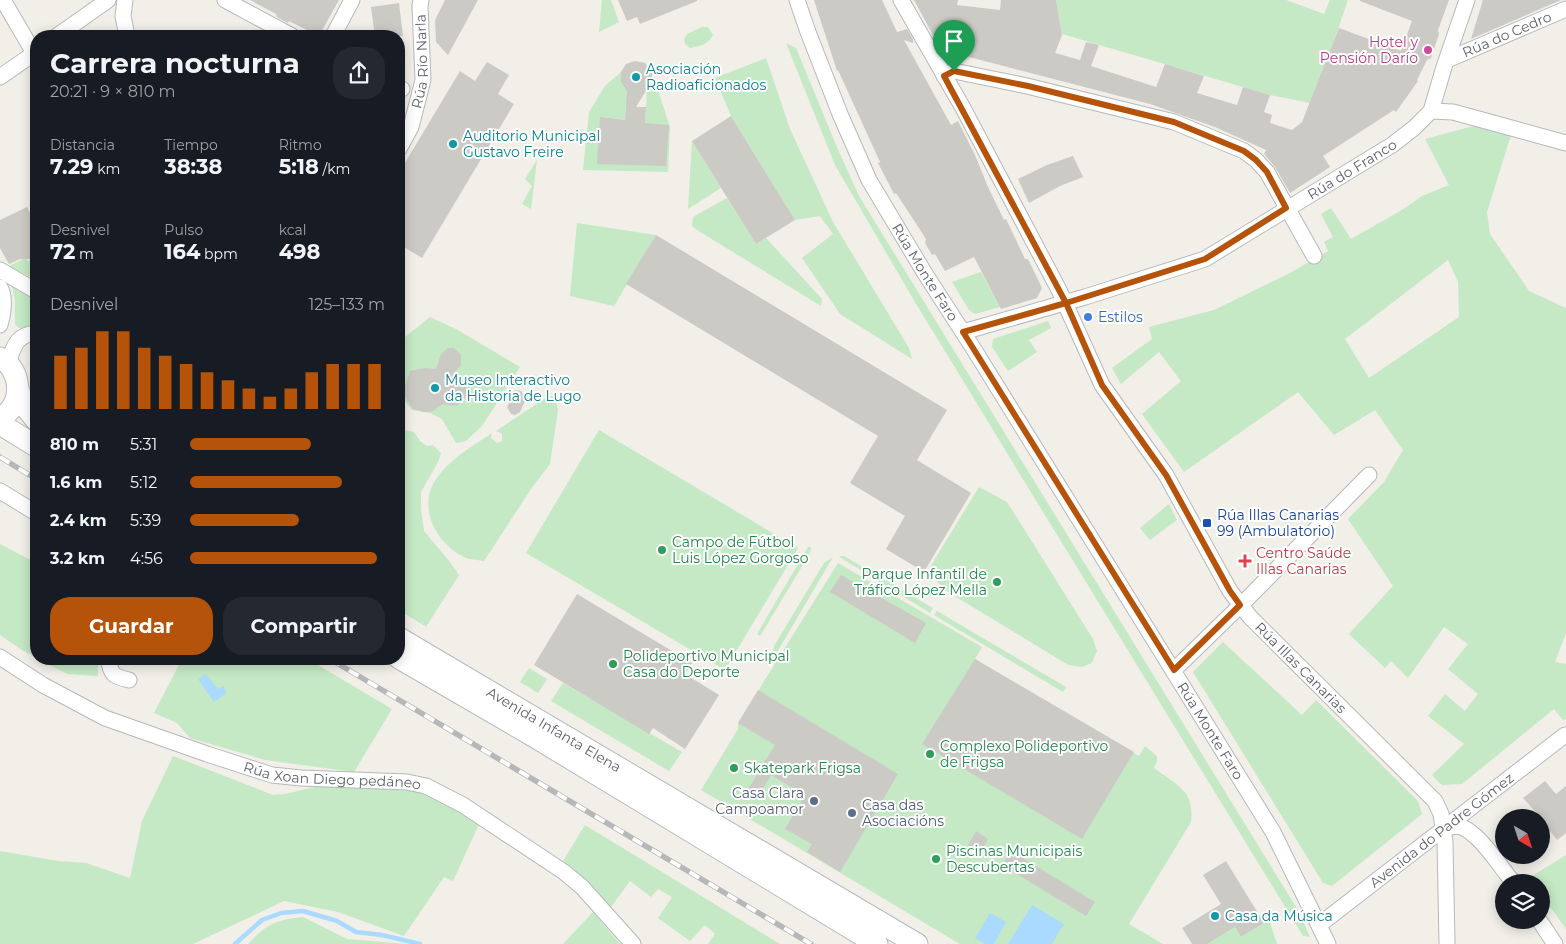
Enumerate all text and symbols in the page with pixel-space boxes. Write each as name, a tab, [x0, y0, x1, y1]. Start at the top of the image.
street label: Rúa do Cedro	[1459, 7, 1554, 61]
street label: Rúa Río Narla	[407, 14, 432, 110]
pin	[933, 20, 975, 71]
icon: arrive	[940, 27, 968, 55]
place label: Hotel y Pensión Darío	[1320, 33, 1418, 67]
marker: Hotel y Pensión Darío	[1422, 44, 1434, 56]
text: Carrera nocturna	[50, 46, 300, 80]
button: share	[333, 47, 385, 99]
place label: Asociación Radioaficionados	[646, 60, 766, 94]
marker: Asociación Radioaficionados	[630, 71, 642, 83]
text: 20:21 · 9 × 810 m	[50, 82, 175, 101]
place label: Auditorio Municipal Gustavo Freire	[463, 127, 600, 161]
street label: Rúa do Franco	[1304, 135, 1400, 203]
text: Distancia	[50, 136, 115, 154]
text: Tiempo	[164, 136, 218, 154]
text: Ritmo	[279, 136, 322, 154]
marker: Auditorio Municipal Gustavo Freire	[447, 138, 459, 150]
text: 7.29	[50, 154, 93, 179]
text: 38:38	[164, 154, 222, 179]
text: 5:18	[279, 154, 319, 179]
text: km	[93, 160, 120, 178]
text: /km	[319, 160, 350, 178]
street label: Rúa Monte Faro	[888, 220, 962, 325]
text: Desnivel	[50, 221, 110, 239]
text: Pulso	[164, 221, 203, 239]
text: kcal	[279, 221, 307, 239]
text: 72	[50, 239, 75, 264]
text: 164	[164, 239, 200, 264]
text: 498	[279, 239, 320, 264]
text: m	[75, 245, 94, 263]
text: bpm	[200, 245, 238, 263]
text: Desnivel	[50, 295, 118, 314]
text: 125–133 m	[308, 295, 385, 314]
place label: Estilos	[1098, 308, 1143, 326]
marker: Estilos	[1082, 311, 1094, 323]
place label: Museo Interactivo da Historia de Lugo	[445, 371, 582, 405]
marker: Museo Interactivo da Historia de Lugo	[429, 382, 441, 394]
text: 810 m	[50, 435, 99, 454]
text: 5:31	[130, 435, 157, 454]
text: 1.6 km	[50, 473, 102, 492]
text: 5:12	[130, 473, 157, 492]
place label: Rúa Illas Canarias 99 (Ambulatorio)	[1217, 506, 1339, 540]
text: 2.4 km	[50, 511, 107, 530]
text: 5:39	[130, 511, 161, 530]
marker: Rúa Illas Canarias 99 (Ambulatorio)	[1201, 517, 1213, 529]
place label: Campo de Fútbol Luis López Gorgoso	[672, 533, 809, 567]
marker: Campo de Fútbol Luis López Gorgoso	[656, 544, 668, 556]
place label: Centro Saúde Illas Canarias	[1256, 544, 1351, 578]
text: 3.2 km	[50, 549, 105, 568]
text: 4:56	[130, 549, 163, 568]
marker: Centro Saúde Illas Canarias	[1238, 554, 1252, 568]
place label: Parque Infantil de Tráfico López Mella	[854, 565, 987, 599]
marker: Parque Infantil de Tráfico López Mella	[991, 576, 1003, 588]
button: Guardar	[50, 597, 213, 655]
button: Compartir	[223, 597, 385, 655]
street label: Rúa Illas Canarias	[1251, 618, 1351, 717]
place label: Polideportivo Municipal Casa do Deporte	[623, 647, 790, 681]
marker: Polideportivo Municipal Casa do Deporte	[607, 658, 619, 670]
street label: Rúa Monte Faro	[1173, 679, 1248, 783]
street label: Avenida Infanta Elena	[484, 683, 624, 776]
place label: Complexo Polideportivo de Frigsa	[940, 737, 1108, 771]
marker: Complexo Polideportivo de Frigsa	[924, 748, 936, 760]
street label: Rúa Xoan Diego pedáneo	[241, 757, 423, 794]
place label: Skatepark Frigsa	[744, 759, 861, 777]
marker: Skatepark Frigsa	[728, 762, 740, 774]
street label: Avenida do Padre Gómez	[1366, 769, 1517, 892]
place label: Casa Clara Campoamor	[715, 784, 804, 818]
marker: Casa Clara Campoamor	[808, 795, 820, 807]
place label: Casa das Asociacións	[862, 796, 944, 830]
marker: Casa das Asociacións	[846, 807, 858, 819]
north arrow	[1495, 809, 1550, 864]
map controls	[1495, 809, 1550, 929]
place label: Piscinas Municipais Descubertas	[946, 842, 1082, 876]
marker: Piscinas Municipais Descubertas	[930, 853, 942, 865]
button: layers	[1495, 874, 1550, 929]
place label: Casa da Música	[1225, 907, 1333, 925]
marker: Casa da Música	[1209, 910, 1221, 922]

